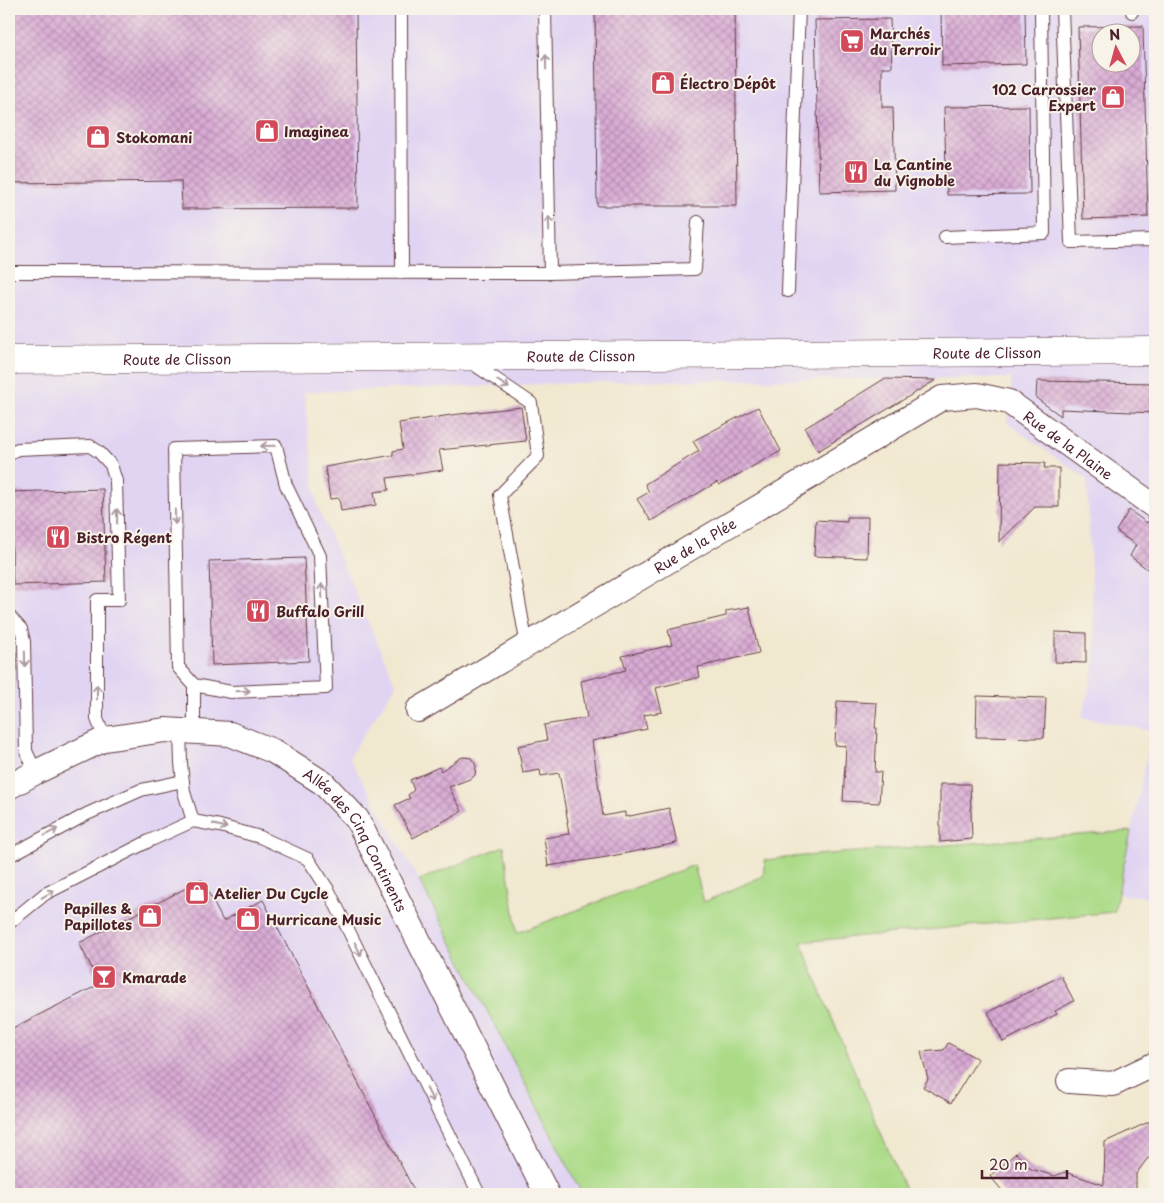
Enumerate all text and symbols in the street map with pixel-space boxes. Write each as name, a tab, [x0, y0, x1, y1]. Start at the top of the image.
north arrow	[1092, 22, 1142, 72]
place label: Marchés du Terroir	[870, 23, 942, 60]
text: N	[1108, 24, 1121, 46]
supermarket icon: Marchés du Terroir	[839, 28, 865, 54]
one-way arrow	[541, 54, 551, 70]
shop icon: Électro Dépôt	[650, 70, 676, 96]
place label: Électro Dépôt	[680, 73, 776, 94]
place label: 102 Carrossier Expert	[992, 79, 1097, 116]
shop icon: 102 Carrossier Expert	[1100, 84, 1126, 110]
shop icon: Imaginea	[254, 118, 280, 144]
place label: Imaginea	[284, 121, 350, 142]
shop icon: Stokomani	[85, 124, 111, 150]
place label: Stokomani	[116, 127, 192, 148]
place label: La Cantine du Vignoble	[874, 154, 955, 191]
restaurant icon: La Cantine du Vignoble	[843, 159, 869, 185]
one-way arrow	[544, 217, 554, 233]
street label: Route de Clisson	[932, 341, 1041, 363]
street label: Route de Clisson	[527, 345, 635, 366]
street label: Route de Clisson	[123, 348, 231, 370]
one-way arrow	[495, 379, 509, 389]
street label: Rue de la Plaine	[1019, 405, 1118, 484]
one-way arrow	[260, 441, 276, 451]
one-way arrow	[112, 508, 122, 524]
one-way arrow	[170, 508, 180, 525]
street label: Rue de la Plée	[649, 512, 740, 578]
restaurant icon: Bistro Régent	[45, 524, 71, 550]
place label: Bistro Régent	[76, 527, 172, 548]
one-way arrow	[317, 583, 326, 599]
restaurant icon: Buffalo Grill	[245, 598, 271, 624]
place label: Buffalo Grill	[276, 601, 364, 622]
one-way arrow	[20, 651, 29, 667]
one-way arrow	[92, 684, 102, 700]
one-way arrow	[234, 687, 250, 696]
street label: Allée des Cinq Continents	[299, 763, 413, 915]
one-way arrow	[211, 822, 227, 831]
one-way arrow	[44, 827, 59, 837]
shop icon: Atelier Du Cycle	[184, 880, 210, 906]
place label: Atelier Du Cycle	[214, 883, 328, 904]
one-way arrow	[40, 888, 54, 898]
place label: Papilles & Papillotes	[64, 898, 133, 935]
shop icon: Papilles & Papillotes	[137, 903, 163, 929]
shop icon: Hurricane Music	[235, 906, 261, 932]
place label: Hurricane Music	[266, 909, 382, 930]
one-way arrow	[354, 941, 363, 956]
bar icon: Kmarade	[91, 964, 117, 990]
place label: Kmarade	[122, 967, 187, 988]
one-way arrow	[426, 1087, 435, 1102]
scale bar	[982, 1148, 1066, 1180]
text: 20 m	[989, 1152, 1028, 1175]

